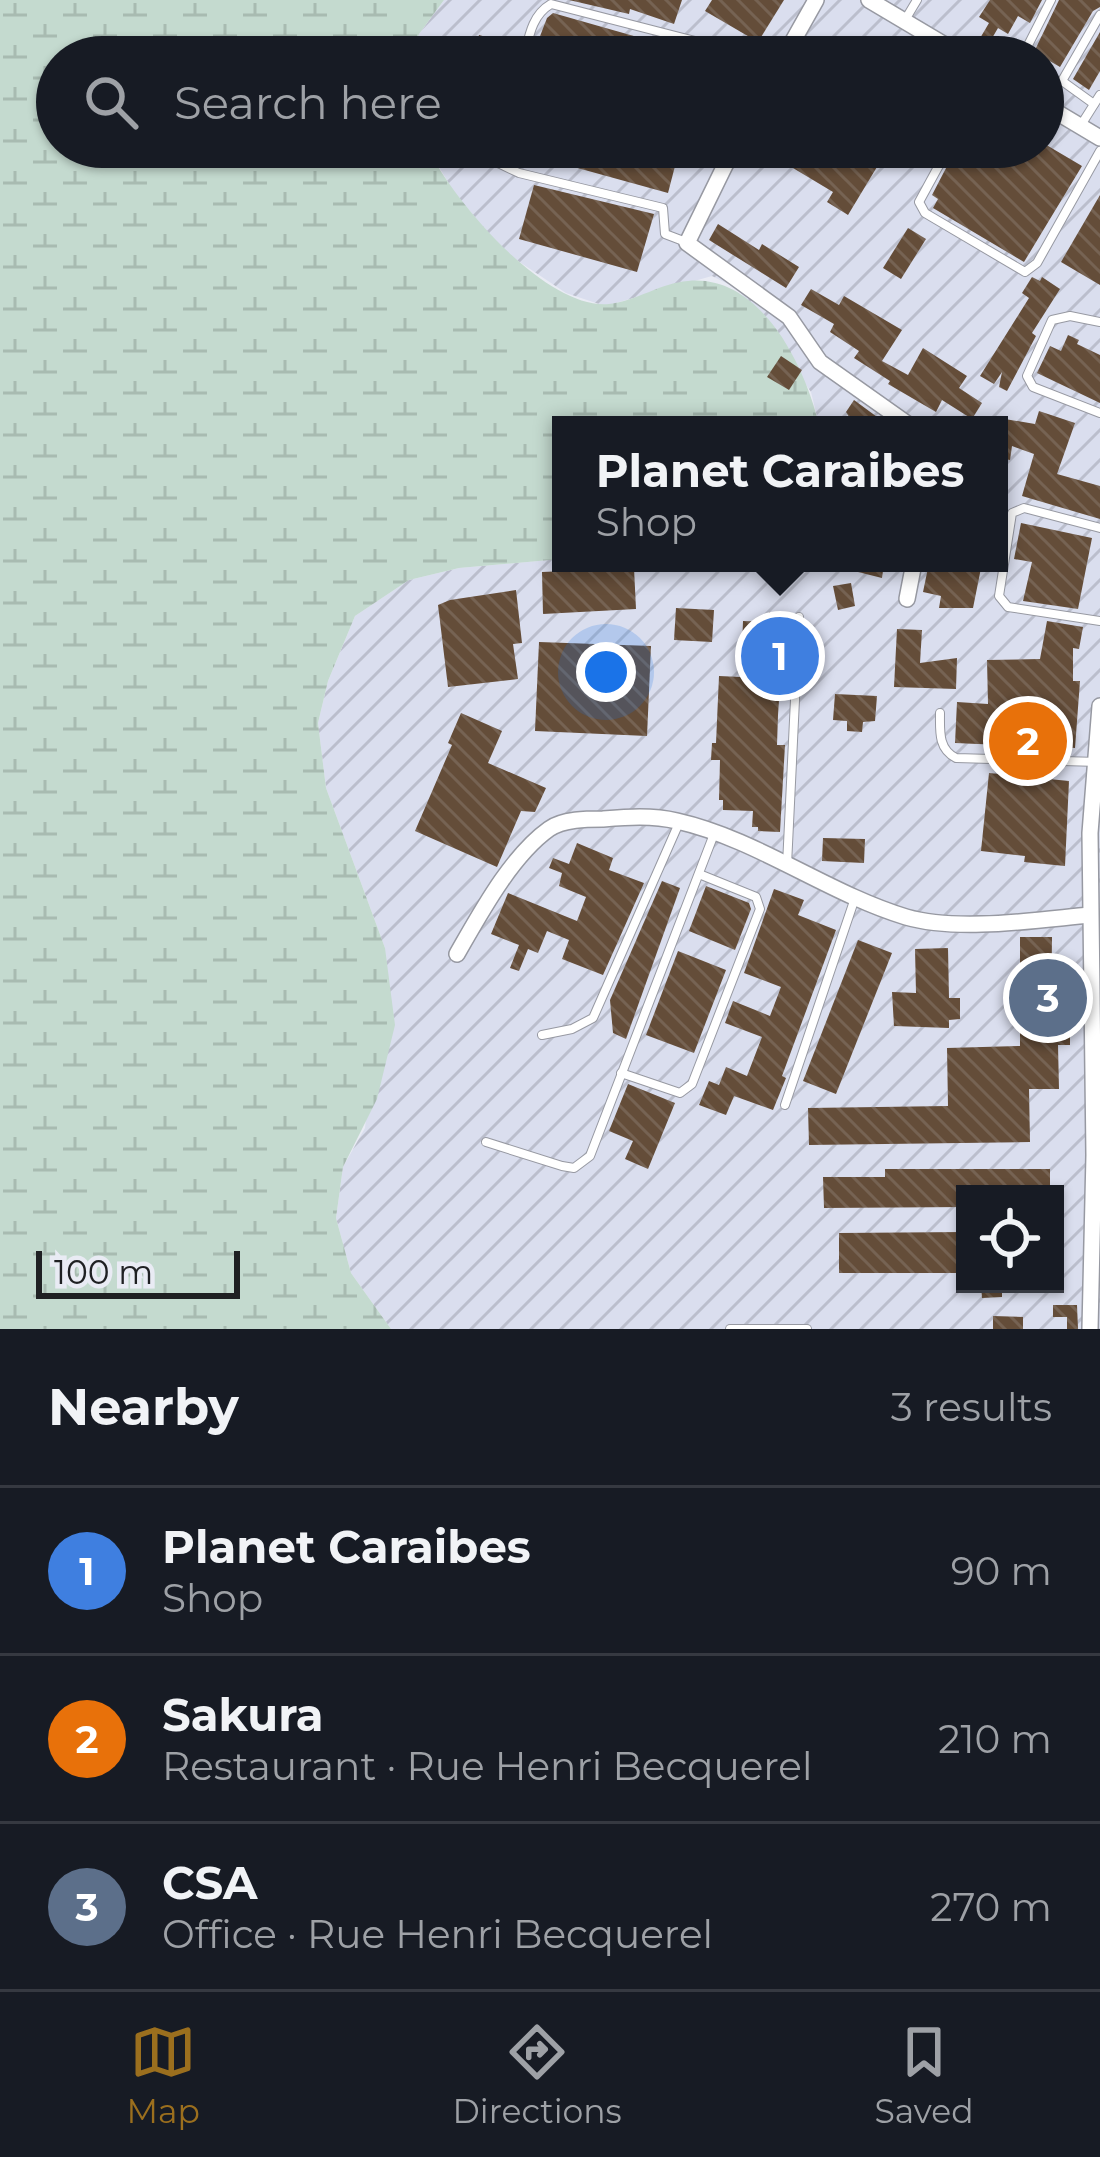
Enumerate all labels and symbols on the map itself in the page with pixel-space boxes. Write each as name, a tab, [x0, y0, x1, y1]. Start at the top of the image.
pin: 1	[741, 611, 819, 701]
your location	[576, 642, 636, 702]
pin: 2	[989, 696, 1067, 786]
pin: 3	[1009, 953, 1087, 1043]
scale bar	[36, 1245, 240, 1298]

